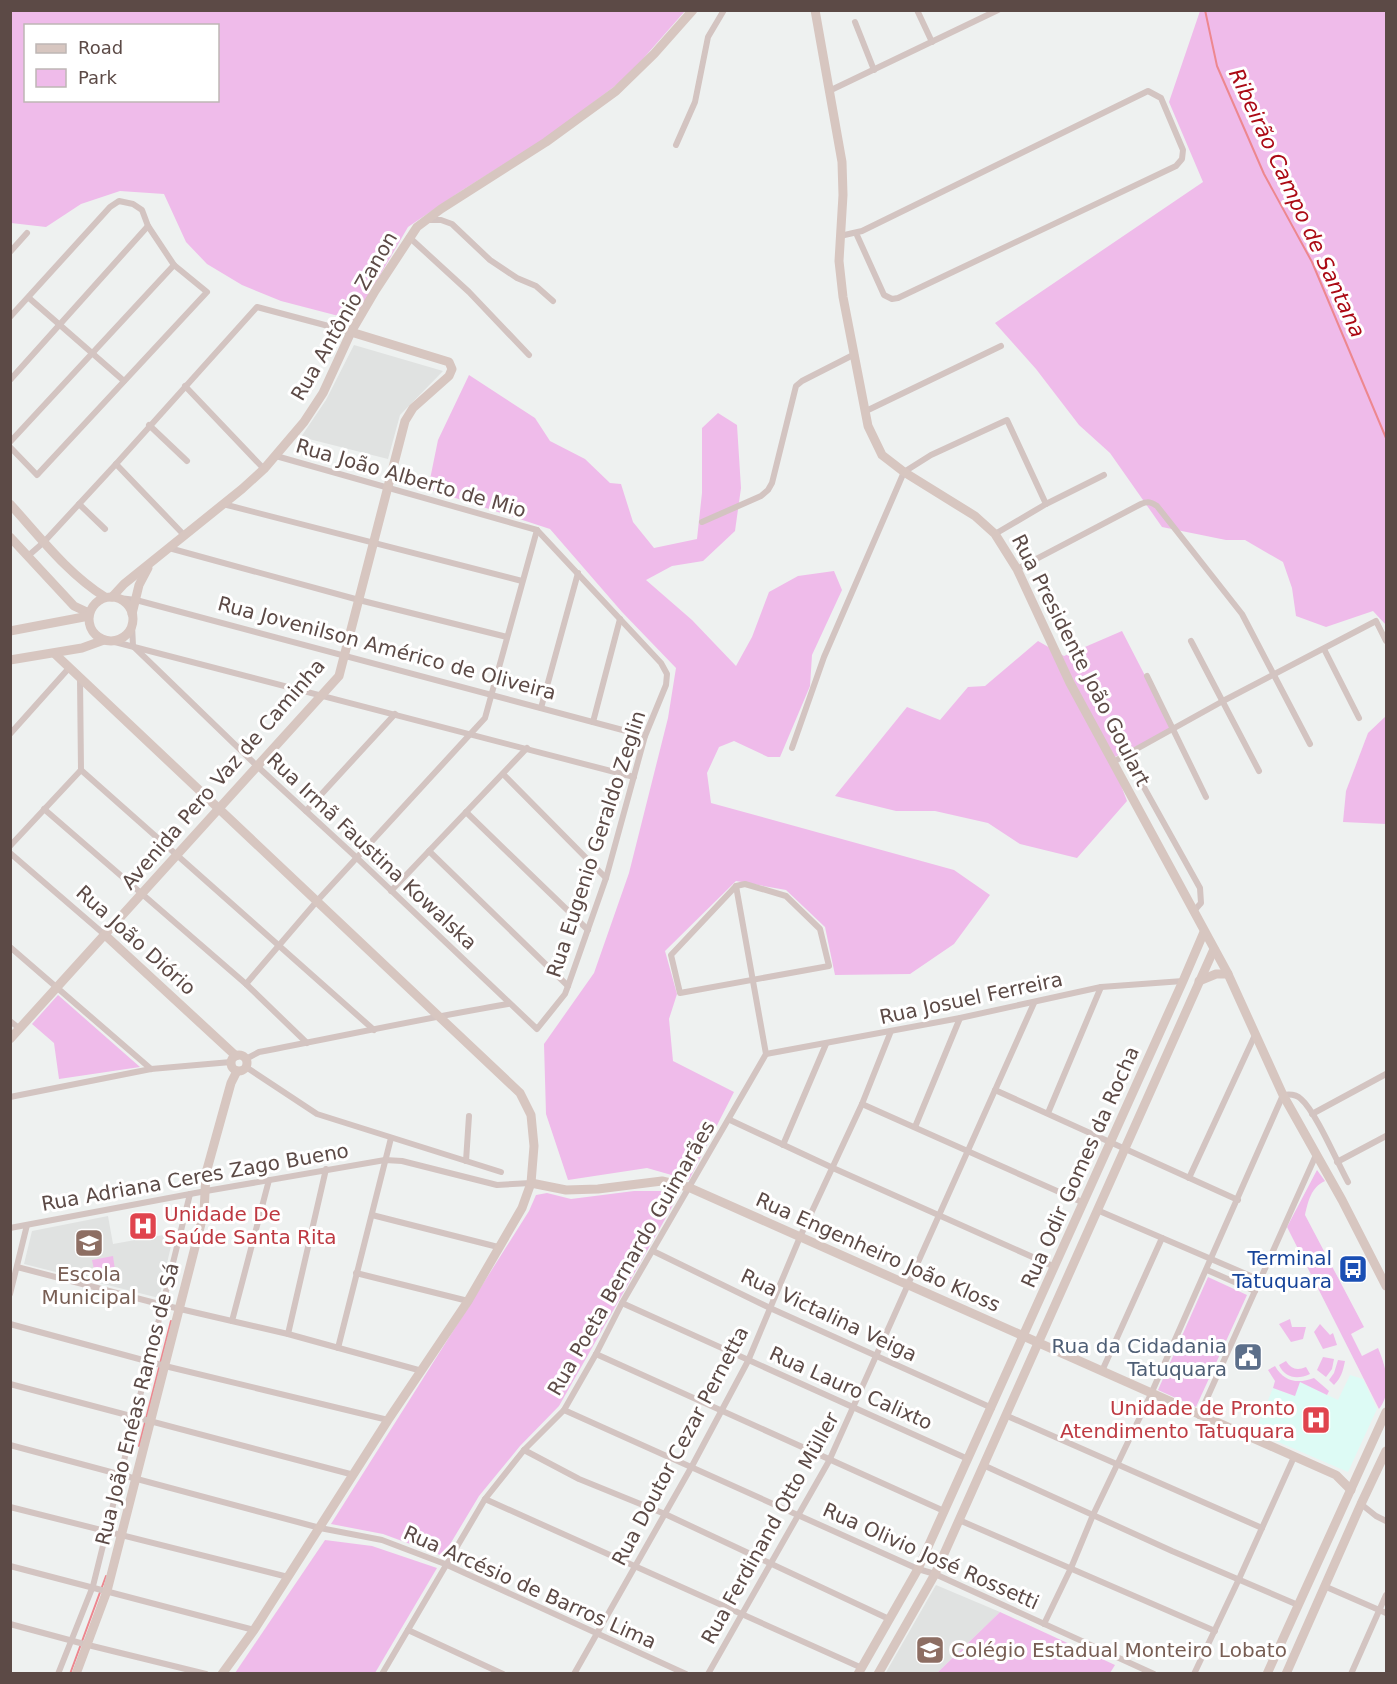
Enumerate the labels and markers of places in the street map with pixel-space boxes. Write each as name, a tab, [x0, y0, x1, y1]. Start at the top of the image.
place label: Unidade De Saúde Santa Rita	[164, 1202, 337, 1249]
hospital icon: Unidade De Saúde Santa Rita	[127, 1210, 159, 1242]
school or university icon: Escola Municipal	[73, 1227, 105, 1259]
place label: Terminal Tatuquara	[1231, 1246, 1332, 1293]
bus stop icon: Terminal Tatuquara	[1337, 1253, 1369, 1285]
place label: Escola Municipal	[41, 1262, 137, 1309]
place label: Rua da Cidadania Tatuquara	[1051, 1334, 1227, 1381]
public building icon: Rua da Cidadania Tatuquara	[1232, 1341, 1264, 1373]
place label: Unidade de Pronto Atendimento Tatuquara	[1060, 1396, 1295, 1443]
hospital icon: Unidade de Pronto Atendimento Tatuquara	[1300, 1404, 1332, 1436]
school or university icon: Colégio Estadual Monteiro Lobato	[914, 1634, 946, 1666]
place label: Colégio Estadual Monteiro Lobato	[951, 1638, 1287, 1662]

